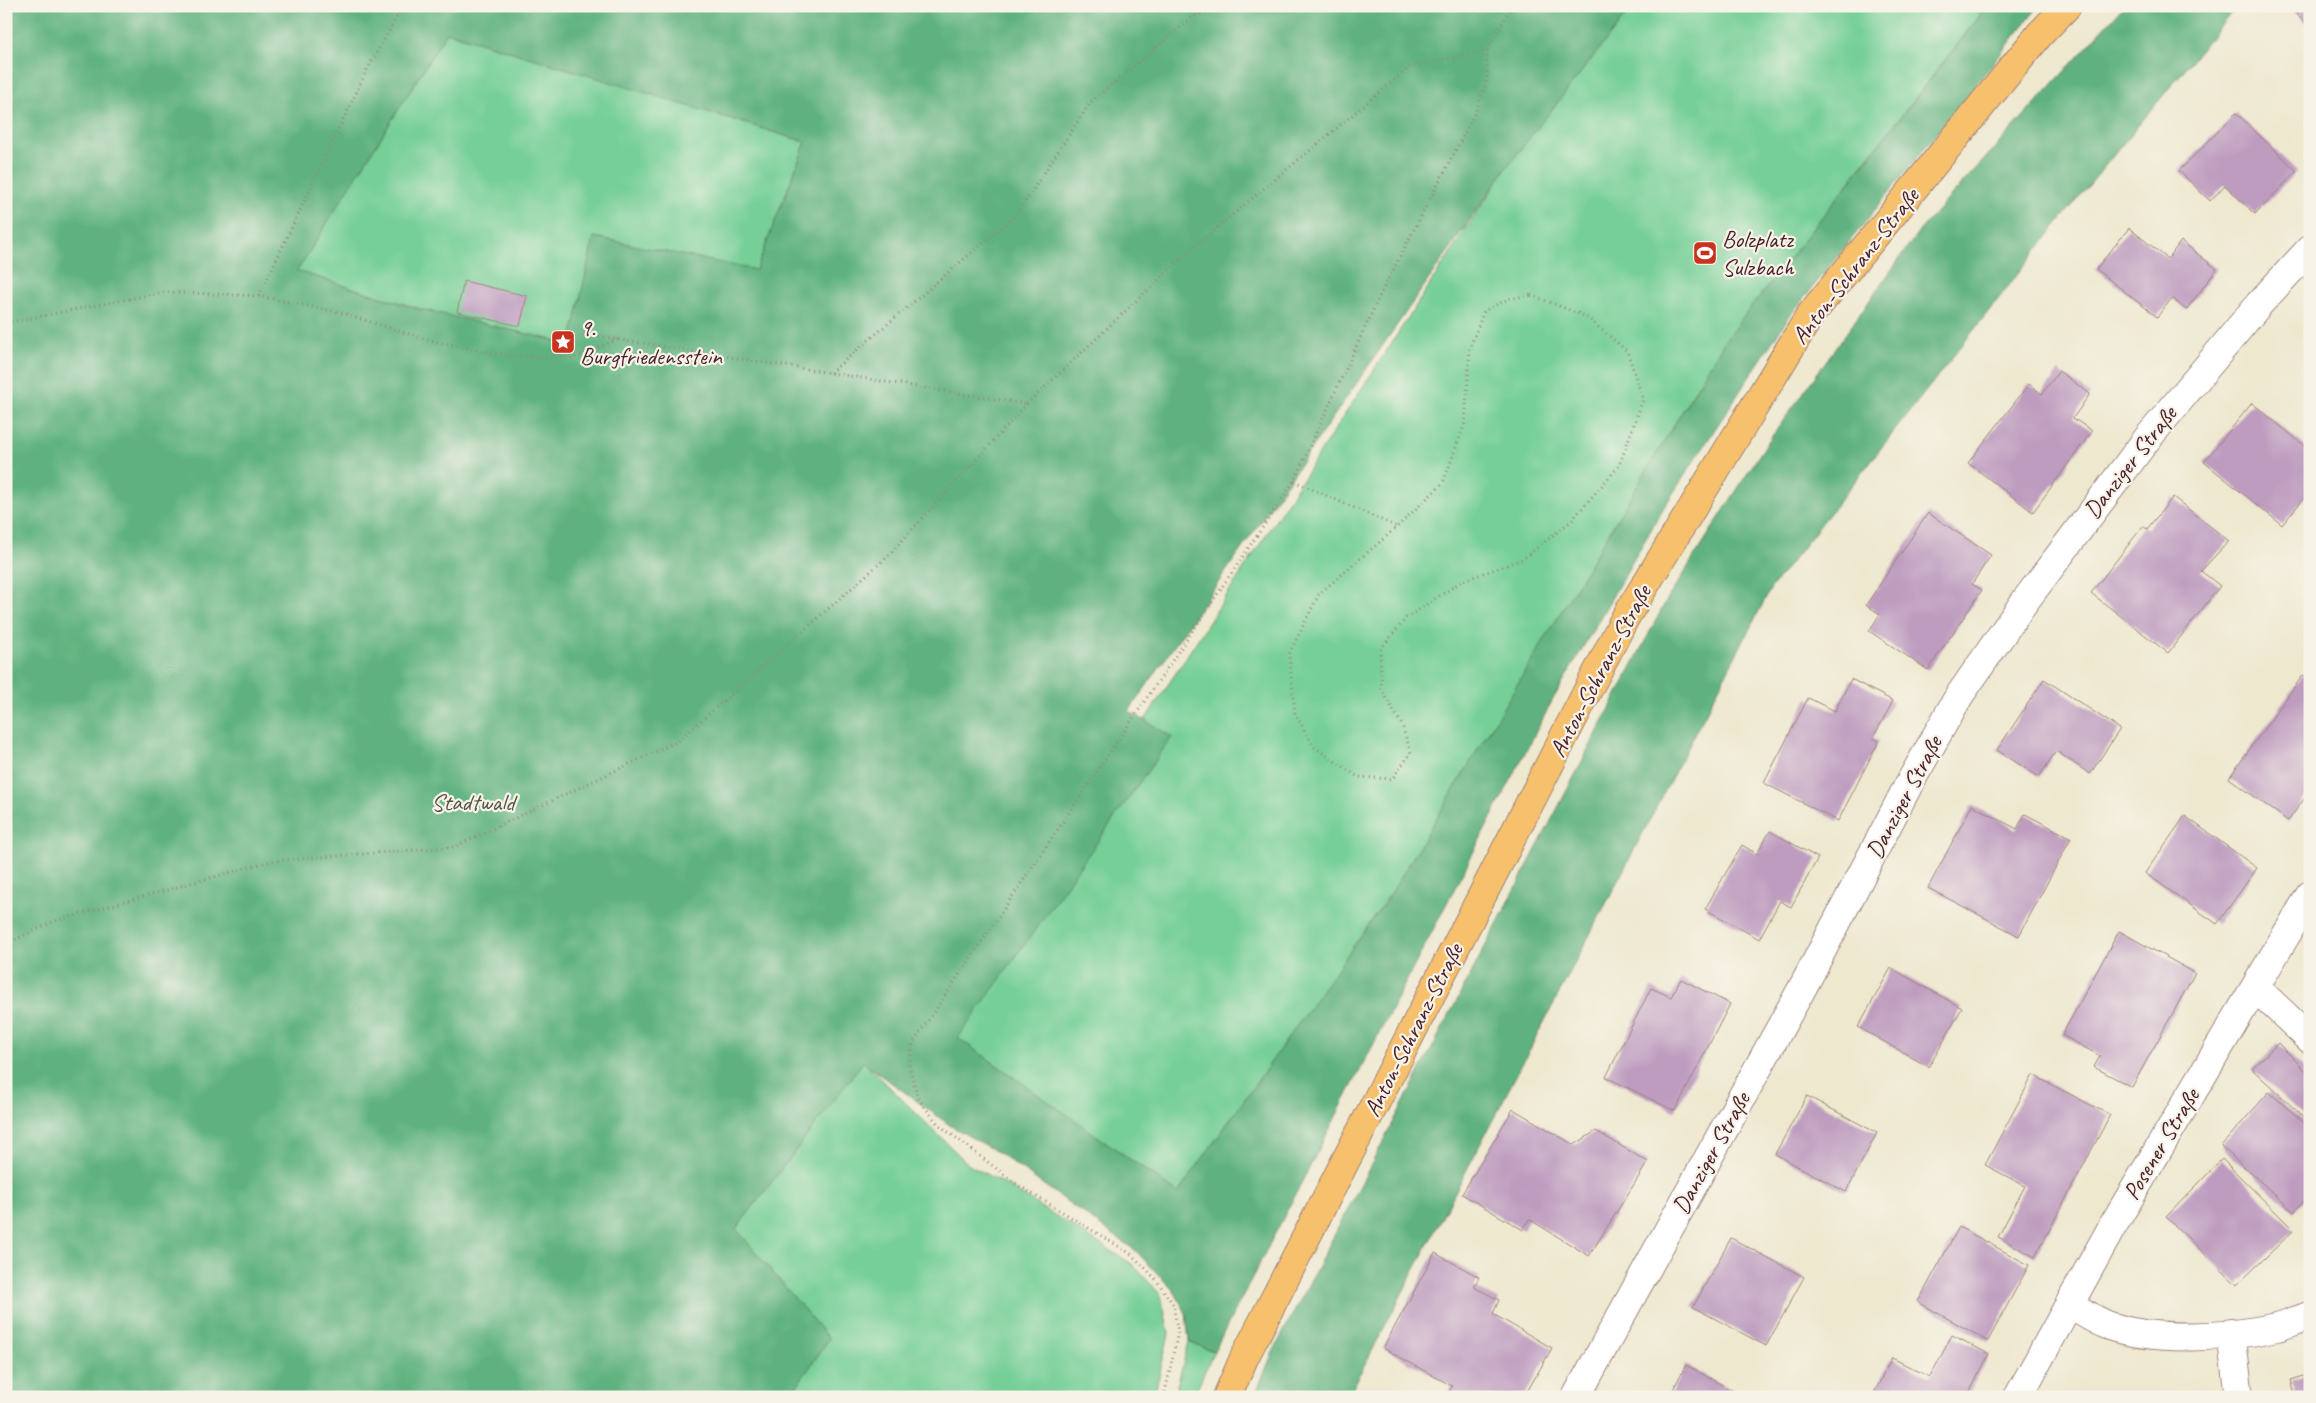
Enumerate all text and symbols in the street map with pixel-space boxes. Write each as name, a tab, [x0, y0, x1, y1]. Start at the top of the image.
street label: Anton-Schranz-Straße	[1785, 180, 1927, 350]
place label: Bolzplatz Sulzbach	[1722, 224, 1795, 282]
sports icon: Bolzplatz Sulzbach	[1692, 240, 1718, 266]
place label: 9. Burgfriedensstein	[580, 313, 723, 371]
place icon: 9. Burgfriedensstein	[550, 329, 576, 355]
street label: Danziger Straße	[2077, 398, 2184, 524]
street label: Anton-Schranz-Straße	[1542, 578, 1659, 762]
street label: Danziger Straße	[1859, 729, 1950, 863]
park label: Stadtwald	[431, 787, 518, 817]
street label: Anton-Schranz-Straße	[1356, 937, 1471, 1122]
street label: Posener Straße	[2116, 1081, 2207, 1205]
street label: Danziger Straße	[1665, 1085, 1758, 1219]

